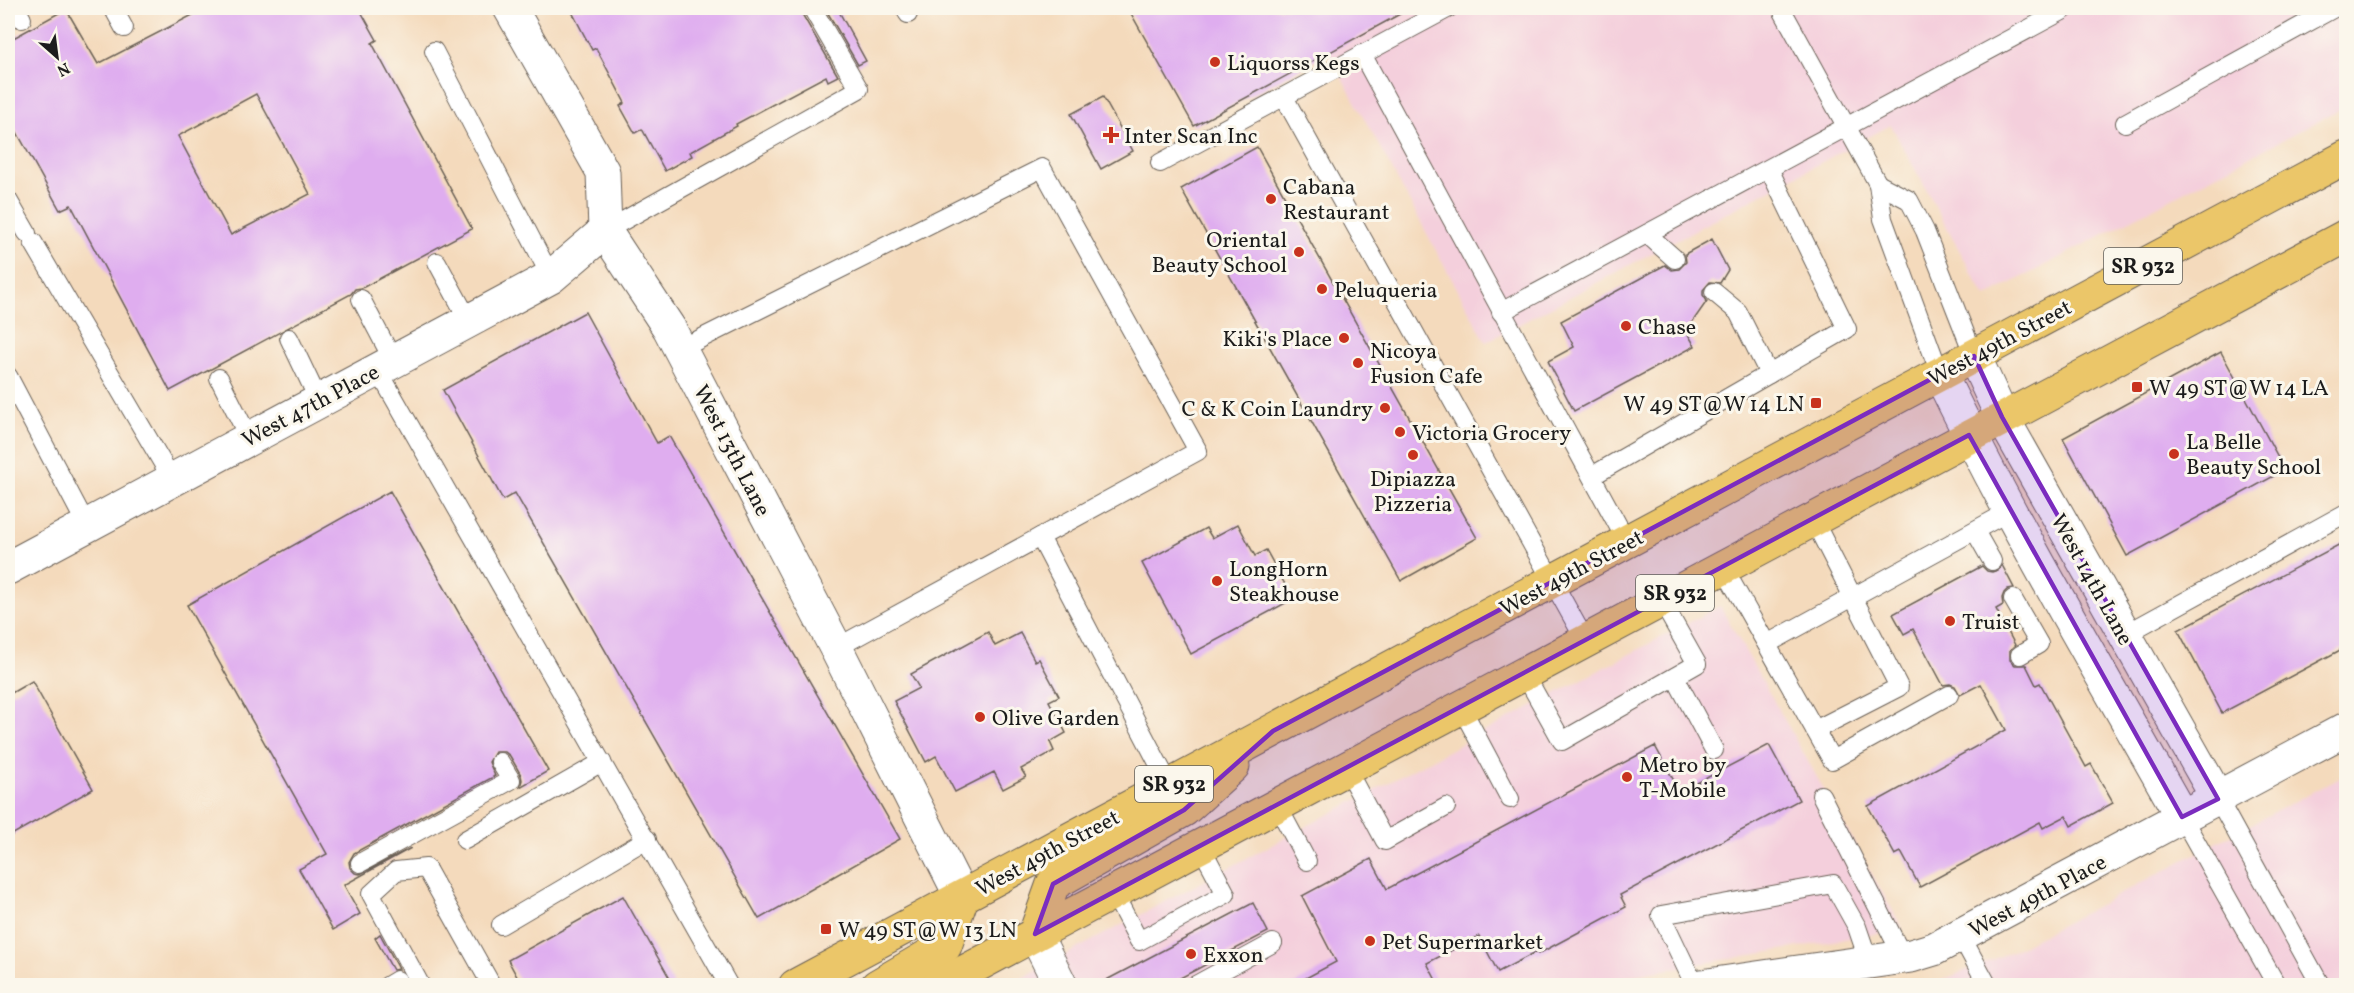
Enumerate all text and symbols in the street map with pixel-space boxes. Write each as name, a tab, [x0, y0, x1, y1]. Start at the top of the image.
north arrow	[27, 27, 87, 87]
place label: Liquorss Kegs	[1227, 49, 1360, 80]
marker: Liquorss Kegs	[1208, 55, 1222, 69]
text: N	[52, 56, 73, 81]
place label: Inter Scan Inc	[1124, 122, 1258, 153]
marker: Inter Scan Inc	[1102, 126, 1120, 144]
place label: Cabana Restaurant	[1283, 173, 1390, 229]
marker: Cabana Restaurant	[1264, 192, 1278, 206]
place label: Oriental Beauty School	[1152, 226, 1287, 282]
marker: Oriental Beauty School	[1292, 245, 1306, 259]
road number: SR 932	[2104, 248, 2182, 284]
place label: Peluqueria	[1334, 276, 1437, 307]
marker: Peluqueria	[1315, 282, 1329, 296]
street label: West 49th Street	[1923, 293, 2078, 395]
place label: Chase	[1638, 313, 1696, 344]
marker: Chase	[1619, 319, 1633, 333]
place label: Kiki's Place	[1222, 325, 1332, 356]
marker: Kiki's Place	[1337, 331, 1351, 345]
place label: Nicoya Fusion Cafe	[1370, 337, 1483, 393]
marker: Nicoya Fusion Cafe	[1351, 356, 1365, 370]
street label: West 47th Place	[237, 358, 386, 457]
place label: W 49 ST@W 14 LA	[2149, 374, 2329, 405]
street label: West 13th Lane	[684, 380, 777, 522]
marker: W 49 ST@W 14 LA	[2130, 380, 2144, 394]
place label: W 49 ST@W 14 LN	[1623, 390, 1804, 421]
place label: C & K Coin Laundry	[1182, 395, 1373, 426]
marker: W 49 ST@W 14 LN	[1809, 396, 1823, 410]
marker: C & K Coin Laundry	[1378, 401, 1392, 415]
place label: Victoria Grocery	[1412, 419, 1571, 450]
marker: Victoria Grocery	[1393, 425, 1407, 439]
place label: La Belle Beauty School	[2186, 428, 2321, 484]
marker: La Belle Beauty School	[2167, 447, 2181, 461]
marker: Dipiazza Pizzeria	[1406, 448, 1420, 462]
place label: Dipiazza Pizzeria	[1370, 465, 1456, 521]
street label: West 14th Lane	[2042, 509, 2140, 652]
street label: West 49th Street	[1495, 523, 1650, 625]
place label: LongHorn Steakhouse	[1229, 555, 1339, 611]
marker: LongHorn Steakhouse	[1210, 574, 1224, 588]
road number: SR 932	[1636, 575, 1714, 611]
place label: Truist	[1962, 608, 2020, 639]
marker: Truist	[1943, 614, 1957, 628]
place label: Olive Garden	[992, 704, 1120, 735]
marker: Olive Garden	[973, 710, 987, 724]
place label: Metro by T-Mobile	[1639, 751, 1726, 807]
road number: SR 932	[1135, 766, 1213, 802]
marker: Metro by T-Mobile	[1620, 770, 1634, 784]
street label: West 49th Street	[971, 803, 1126, 905]
street label: West 49th Place	[1964, 848, 2113, 947]
place label: W 49 ST@W 13 LN	[838, 916, 1017, 947]
marker: W 49 ST@W 13 LN	[819, 922, 833, 936]
place label: Pet Supermarket	[1382, 928, 1543, 959]
marker: Pet Supermarket	[1363, 934, 1377, 948]
place label: Exxon	[1203, 941, 1264, 972]
marker: Exxon	[1184, 947, 1198, 961]

